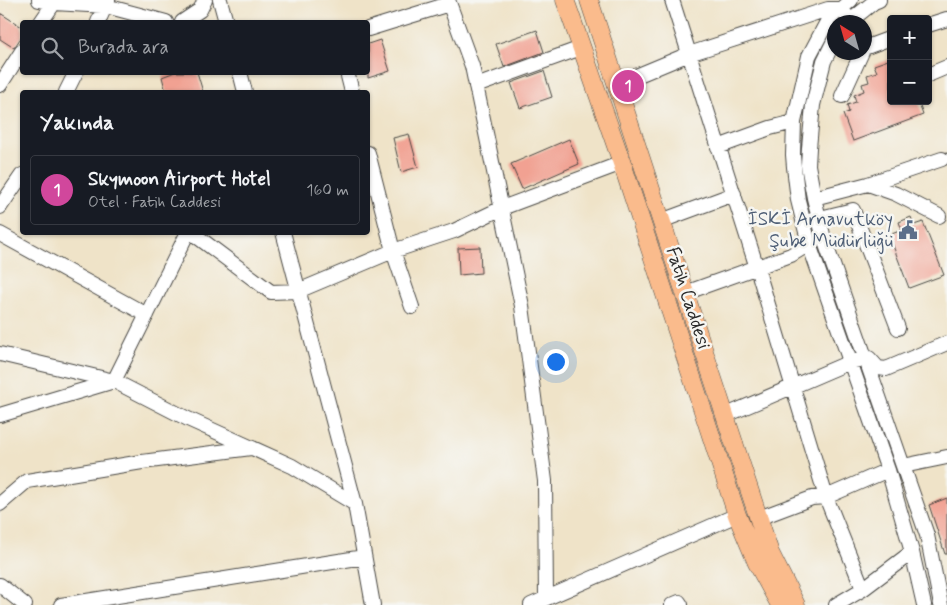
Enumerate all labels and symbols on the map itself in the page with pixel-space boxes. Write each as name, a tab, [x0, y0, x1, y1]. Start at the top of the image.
north arrow	[827, 15, 872, 60]
pin: 1	[612, 67, 644, 105]
place label: İSKİ Arnavutköy Şube Müdürlüğü	[748, 207, 893, 255]
public building icon: İSKİ Arnavutköy Şube Müdürlüğü	[897, 219, 919, 241]
street label: Fatih Caddesi	[660, 244, 716, 352]
your location	[543, 349, 569, 375]

